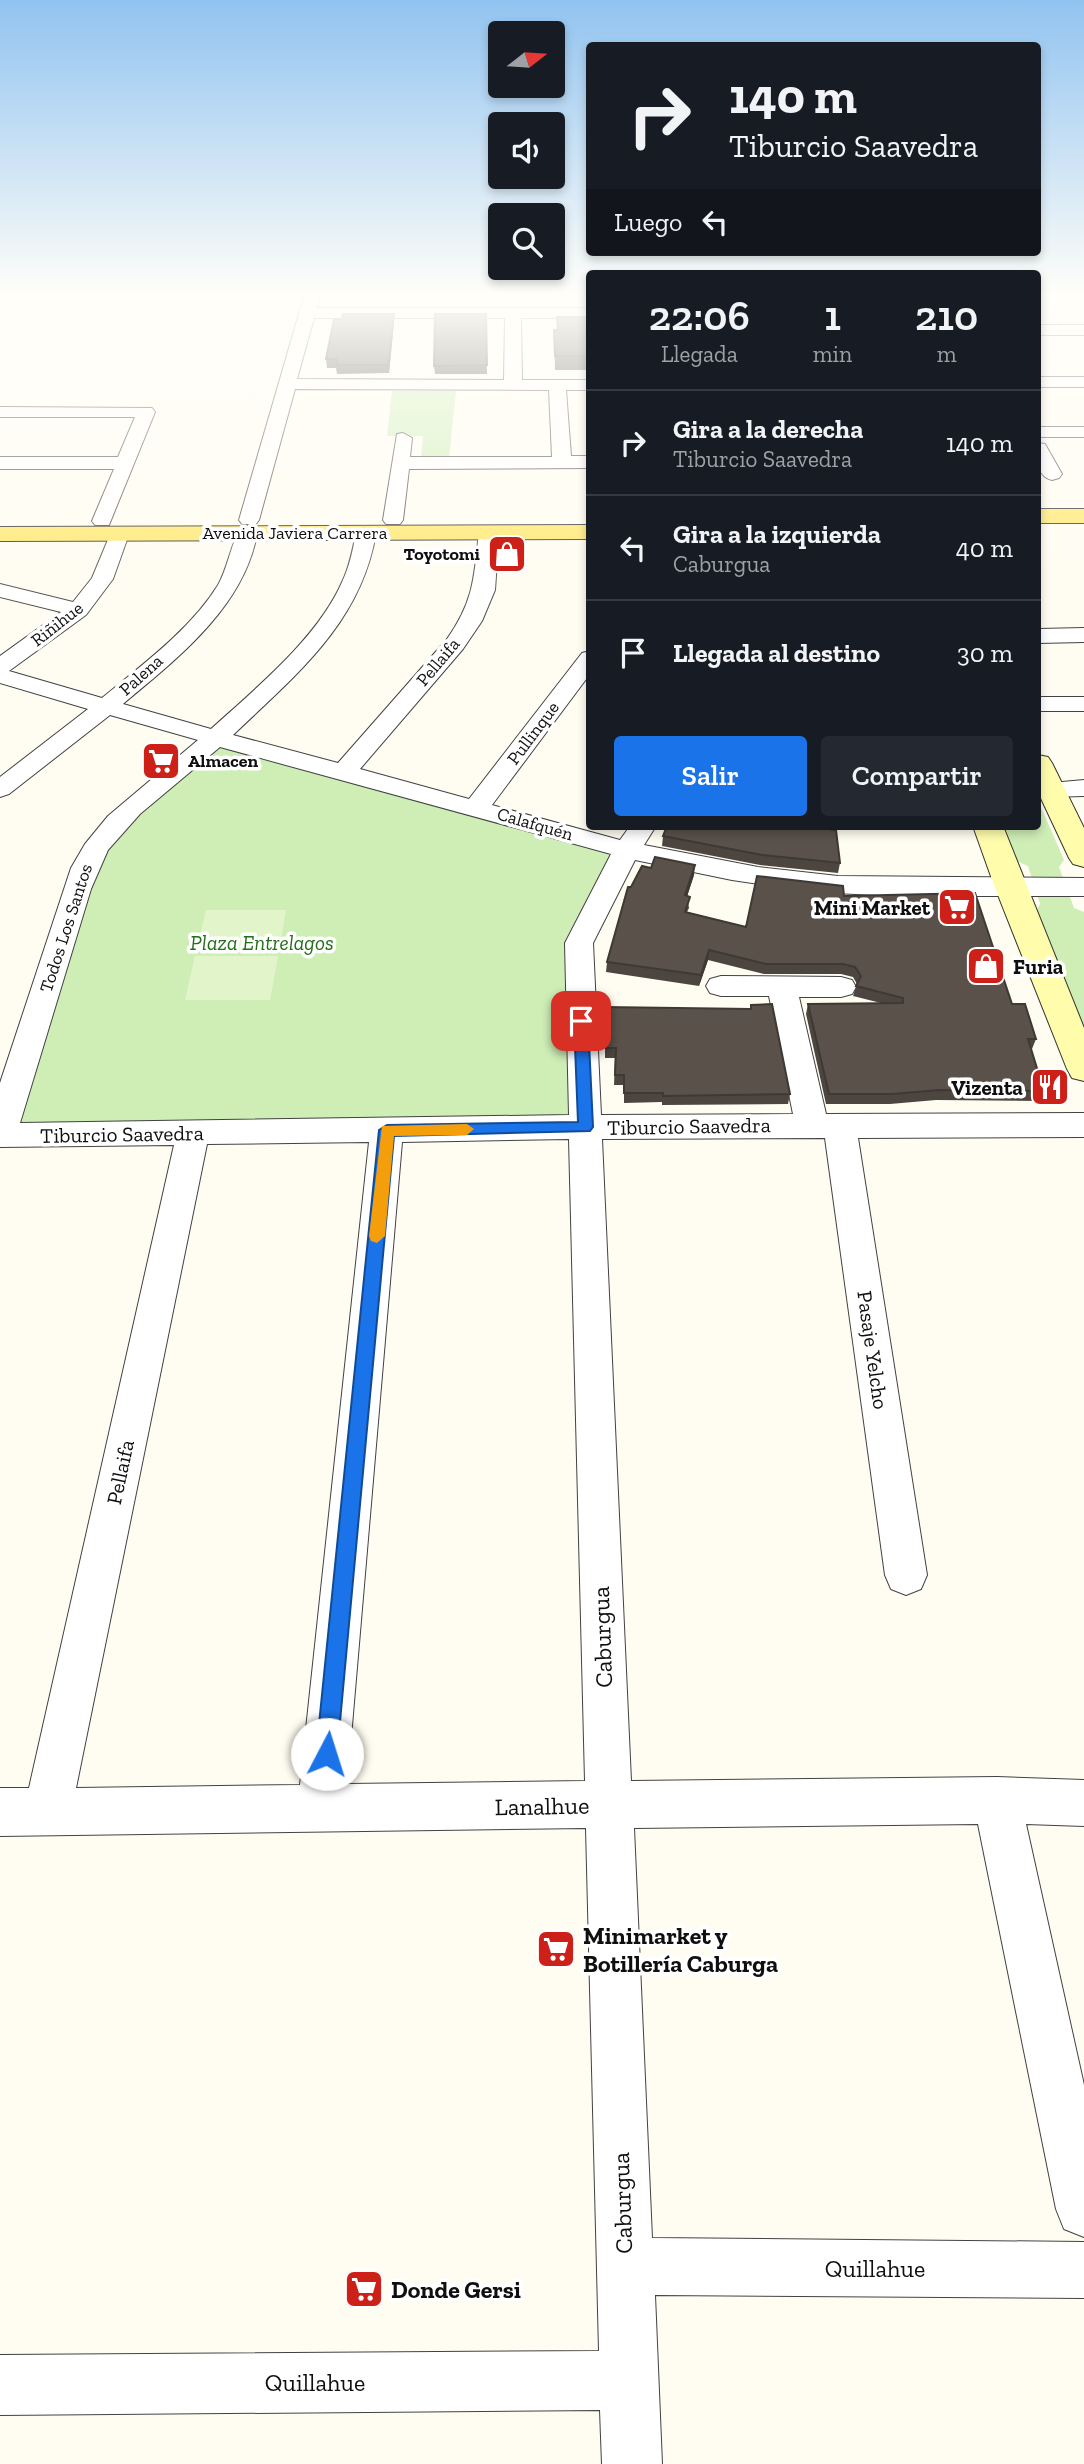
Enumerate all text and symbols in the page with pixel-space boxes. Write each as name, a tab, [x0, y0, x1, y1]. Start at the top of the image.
north arrow	[488, 21, 565, 98]
map controls	[488, 21, 565, 280]
text: 140 m	[729, 67, 857, 126]
icon: right	[614, 70, 705, 161]
button: sound	[488, 112, 565, 189]
text: Tiburcio Saavedra	[729, 127, 978, 165]
button: search	[488, 203, 565, 280]
icon: left	[696, 203, 734, 241]
text: Luego	[614, 206, 682, 238]
text: 22:06	[649, 290, 750, 341]
text: 1	[824, 290, 841, 341]
text: 210	[915, 290, 978, 341]
text: Llegada	[661, 340, 738, 368]
text: min	[813, 340, 852, 368]
text: m	[937, 340, 957, 368]
text: Gira a la derecha	[673, 413, 863, 445]
icon: right	[614, 424, 652, 462]
text: 140 m	[946, 427, 1013, 459]
text: Tiburcio Saavedra	[673, 445, 852, 473]
text: Gira a la izquierda	[673, 518, 881, 550]
street label: Avenida Javiera Carrera	[202, 522, 388, 544]
icon: left	[614, 529, 652, 567]
text: 40 m	[956, 532, 1013, 564]
shop icon: Toyotomi	[486, 533, 528, 575]
place label: Toyotomi	[403, 543, 481, 565]
text: Caburgua	[673, 550, 770, 578]
street label: Riñihue	[27, 597, 87, 651]
street label: Pellaifa	[412, 633, 465, 691]
icon: arrive	[614, 634, 652, 672]
text: Llegada al destino	[673, 637, 880, 669]
text: 30 m	[957, 637, 1013, 669]
street label: Palena	[115, 650, 168, 700]
street label: Pullinque	[502, 697, 564, 769]
button: Salir	[614, 736, 807, 816]
button: Compartir	[821, 736, 1013, 816]
supermarket icon: Almacen	[140, 740, 182, 782]
place label: Almacen	[188, 750, 259, 772]
street label: Calafquén	[495, 803, 576, 846]
street label: Todos Los Santos	[35, 861, 97, 995]
supermarket icon: Mini Market	[936, 886, 978, 928]
place label: Mini Market	[814, 895, 931, 920]
park label: Plaza Entrelagos	[190, 930, 334, 955]
shop icon: Furia	[965, 945, 1007, 987]
place label: Furia	[1013, 954, 1064, 979]
pin	[551, 991, 611, 1051]
icon: arrive	[562, 1002, 600, 1040]
restaurant icon: Vizenta	[1029, 1066, 1071, 1108]
place label: Vizenta	[951, 1075, 1023, 1100]
street label: Tiburcio Saavedra	[607, 1112, 771, 1140]
street label: Tiburcio Saavedra	[40, 1120, 204, 1148]
street label: Pasaje Yelcho	[851, 1289, 894, 1411]
street label: Pellaifa	[101, 1437, 139, 1507]
street label: Caburgua	[586, 1585, 618, 1688]
position arrow	[290, 1717, 364, 1791]
street label: Lanalhue	[494, 1791, 590, 1821]
place label: Minimarket y Botillería Caburga	[583, 1921, 778, 1978]
supermarket icon: Minimarket y Botillería Caburga	[535, 1928, 577, 1970]
street label: Caburgua	[606, 2151, 638, 2254]
street label: Quillahue	[825, 2254, 925, 2283]
supermarket icon: Donde Gersi	[343, 2268, 385, 2310]
place label: Donde Gersi	[391, 2275, 521, 2304]
street label: Quillahue	[265, 2368, 365, 2397]

